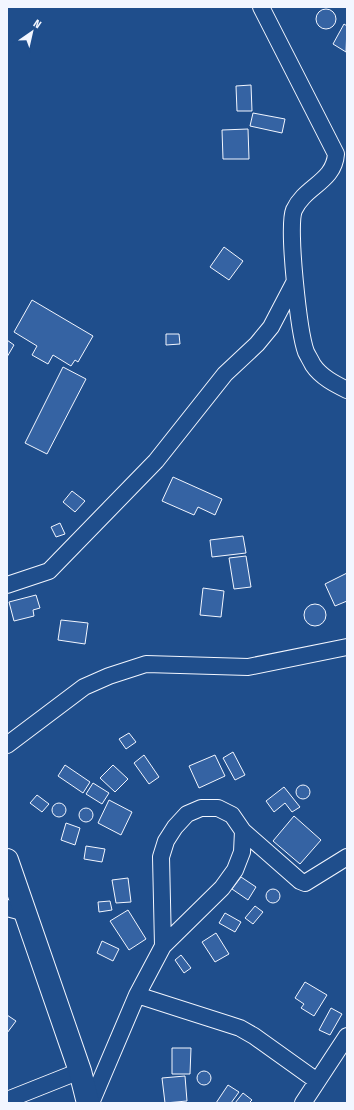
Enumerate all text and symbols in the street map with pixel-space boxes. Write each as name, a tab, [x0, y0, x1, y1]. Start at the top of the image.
north arrow	[12, 12, 52, 52]
text: N	[31, 17, 44, 31]

